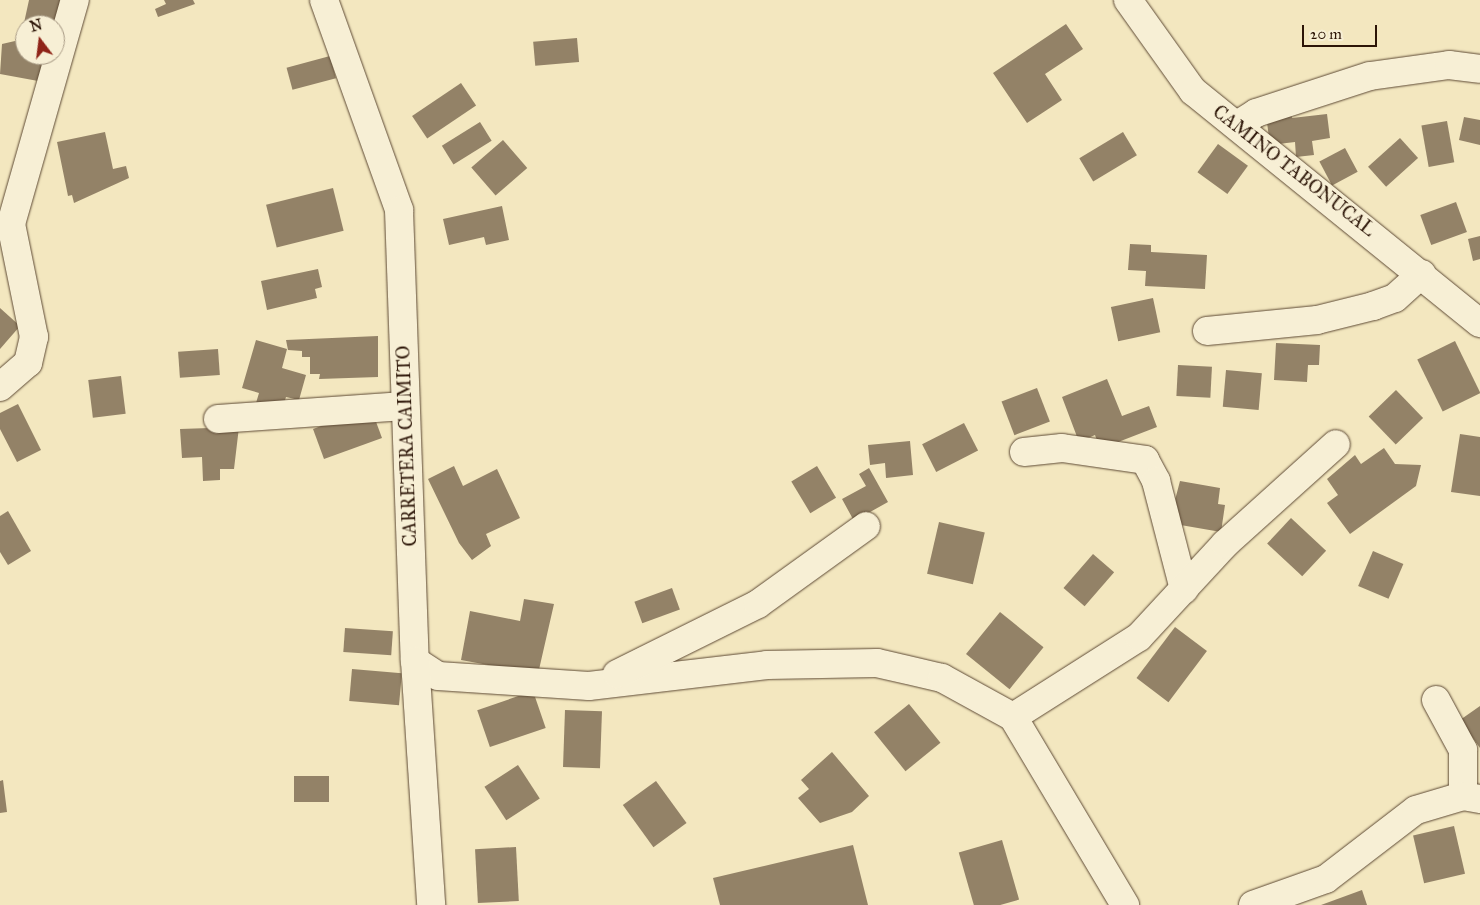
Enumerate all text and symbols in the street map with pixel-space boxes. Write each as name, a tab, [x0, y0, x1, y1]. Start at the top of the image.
north arrow	[15, 15, 65, 65]
scale bar	[1305, 15, 1380, 47]
text: N	[28, 16, 44, 36]
text: 20 m	[1310, 25, 1342, 43]
street label: CAMINO TABONUCAL	[1209, 101, 1379, 241]
street label: CARRETERA CAIMITO	[393, 345, 421, 547]

